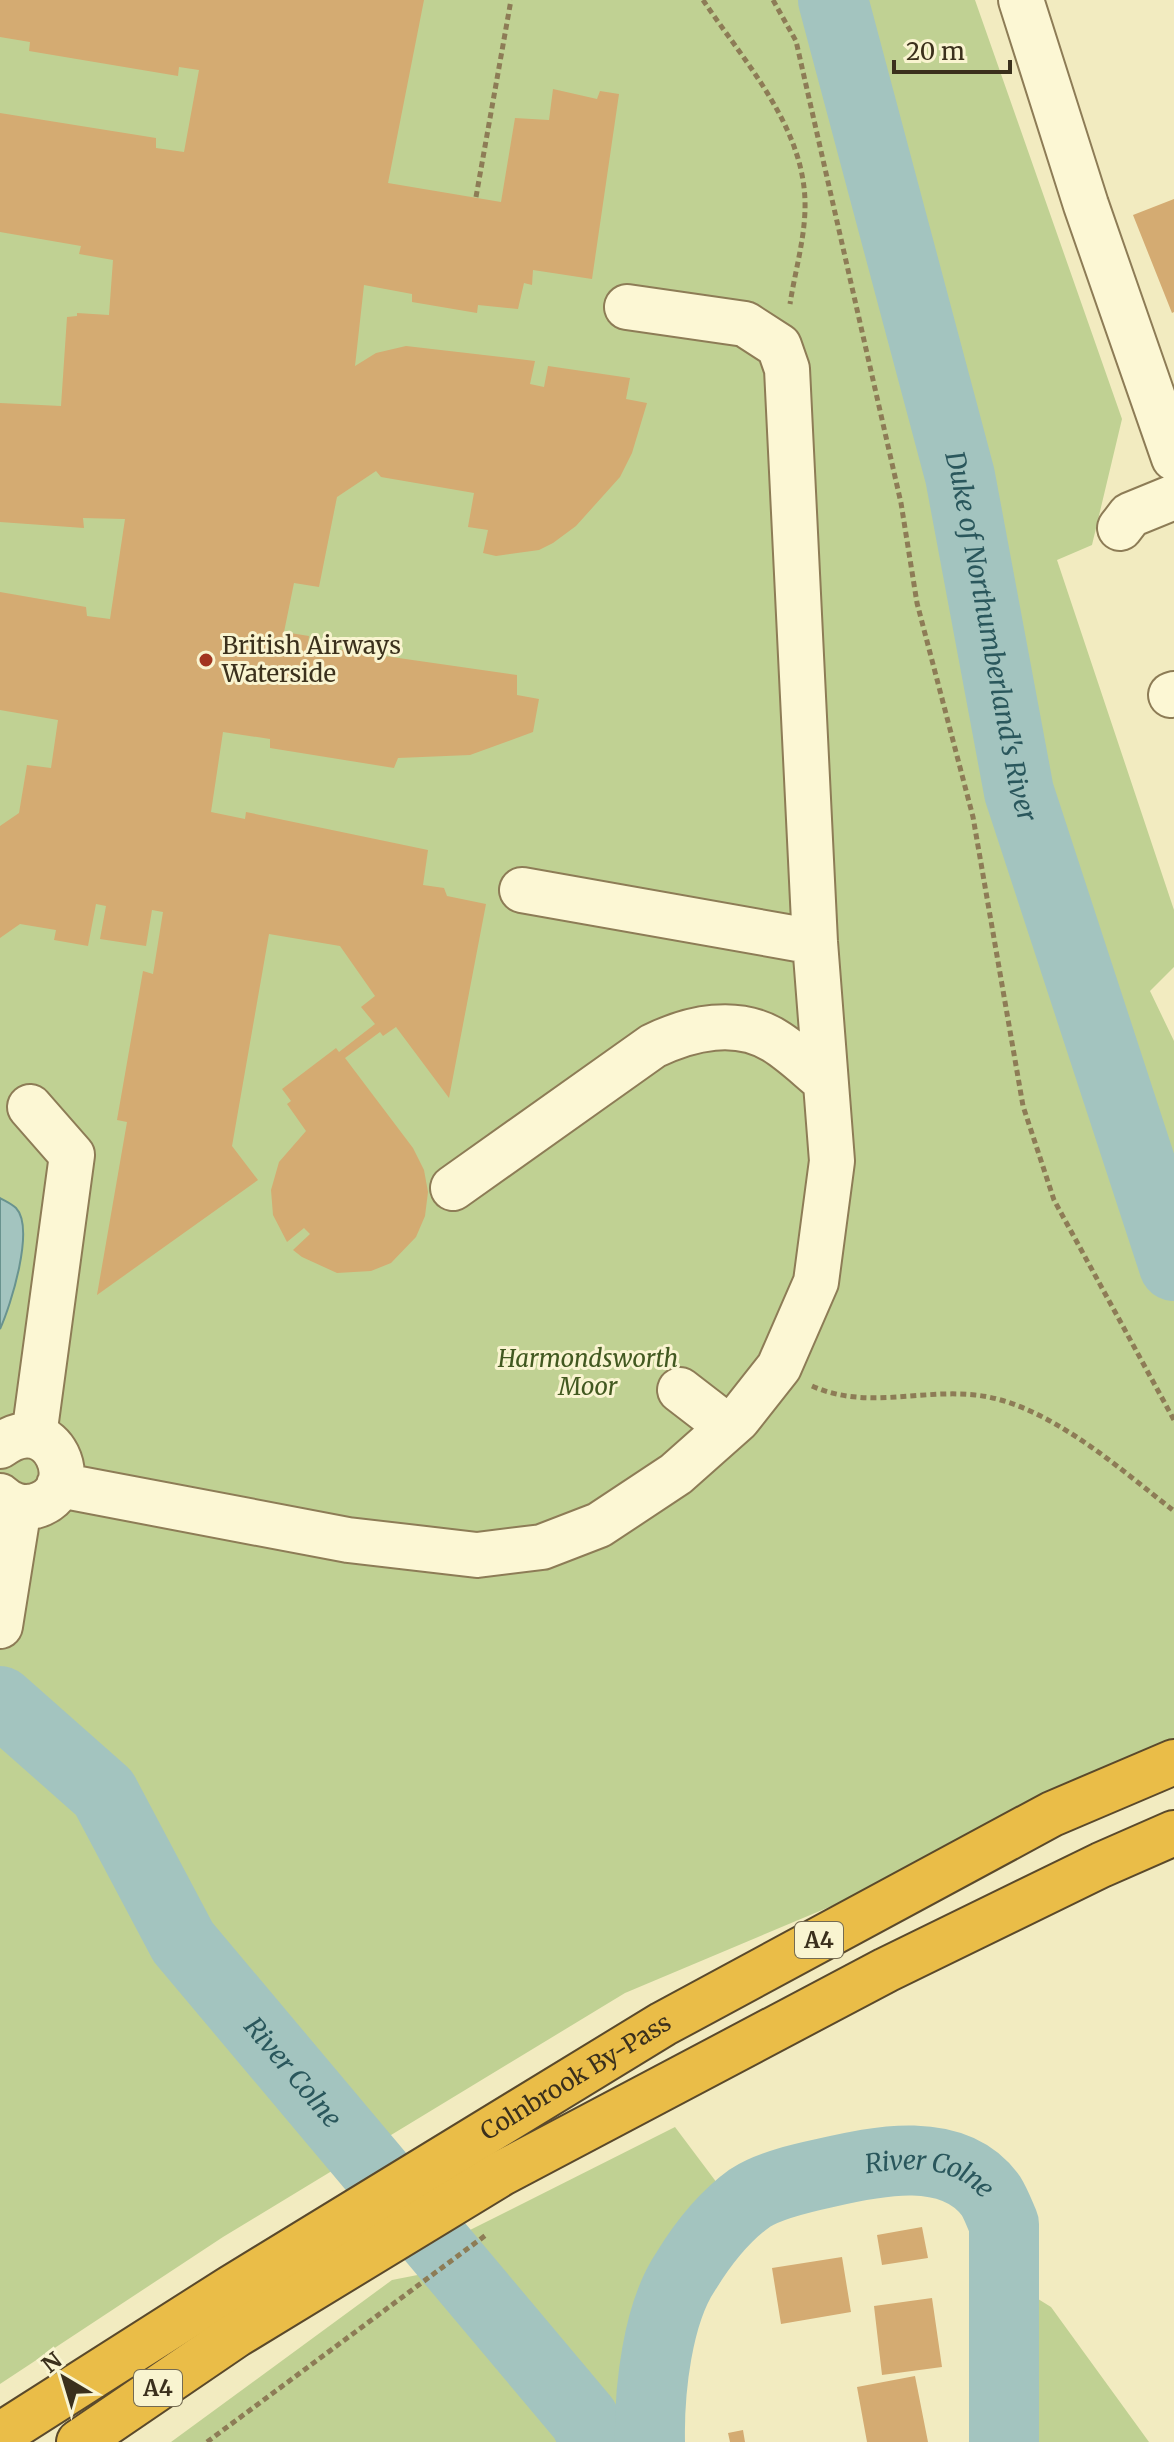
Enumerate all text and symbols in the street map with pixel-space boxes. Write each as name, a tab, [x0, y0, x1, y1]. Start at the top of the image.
scale bar	[894, 24, 1010, 74]
text: 20 m	[906, 36, 965, 67]
water label: Duke of Northumberland's River	[938, 447, 1045, 826]
place label: British Airways Waterside	[221, 630, 401, 689]
marker: British Airways Waterside	[197, 651, 215, 669]
park label: Harmondsworth Moor	[497, 1343, 678, 1402]
road number: A4	[795, 1922, 843, 1958]
street label: Colnbrook By-Pass	[475, 2007, 676, 2147]
water label: River Colne	[237, 2010, 349, 2134]
water label: River Colne	[862, 2143, 1002, 2204]
north arrow	[24, 2338, 104, 2418]
text: N	[36, 2345, 68, 2379]
road number: A4	[134, 2370, 182, 2406]

